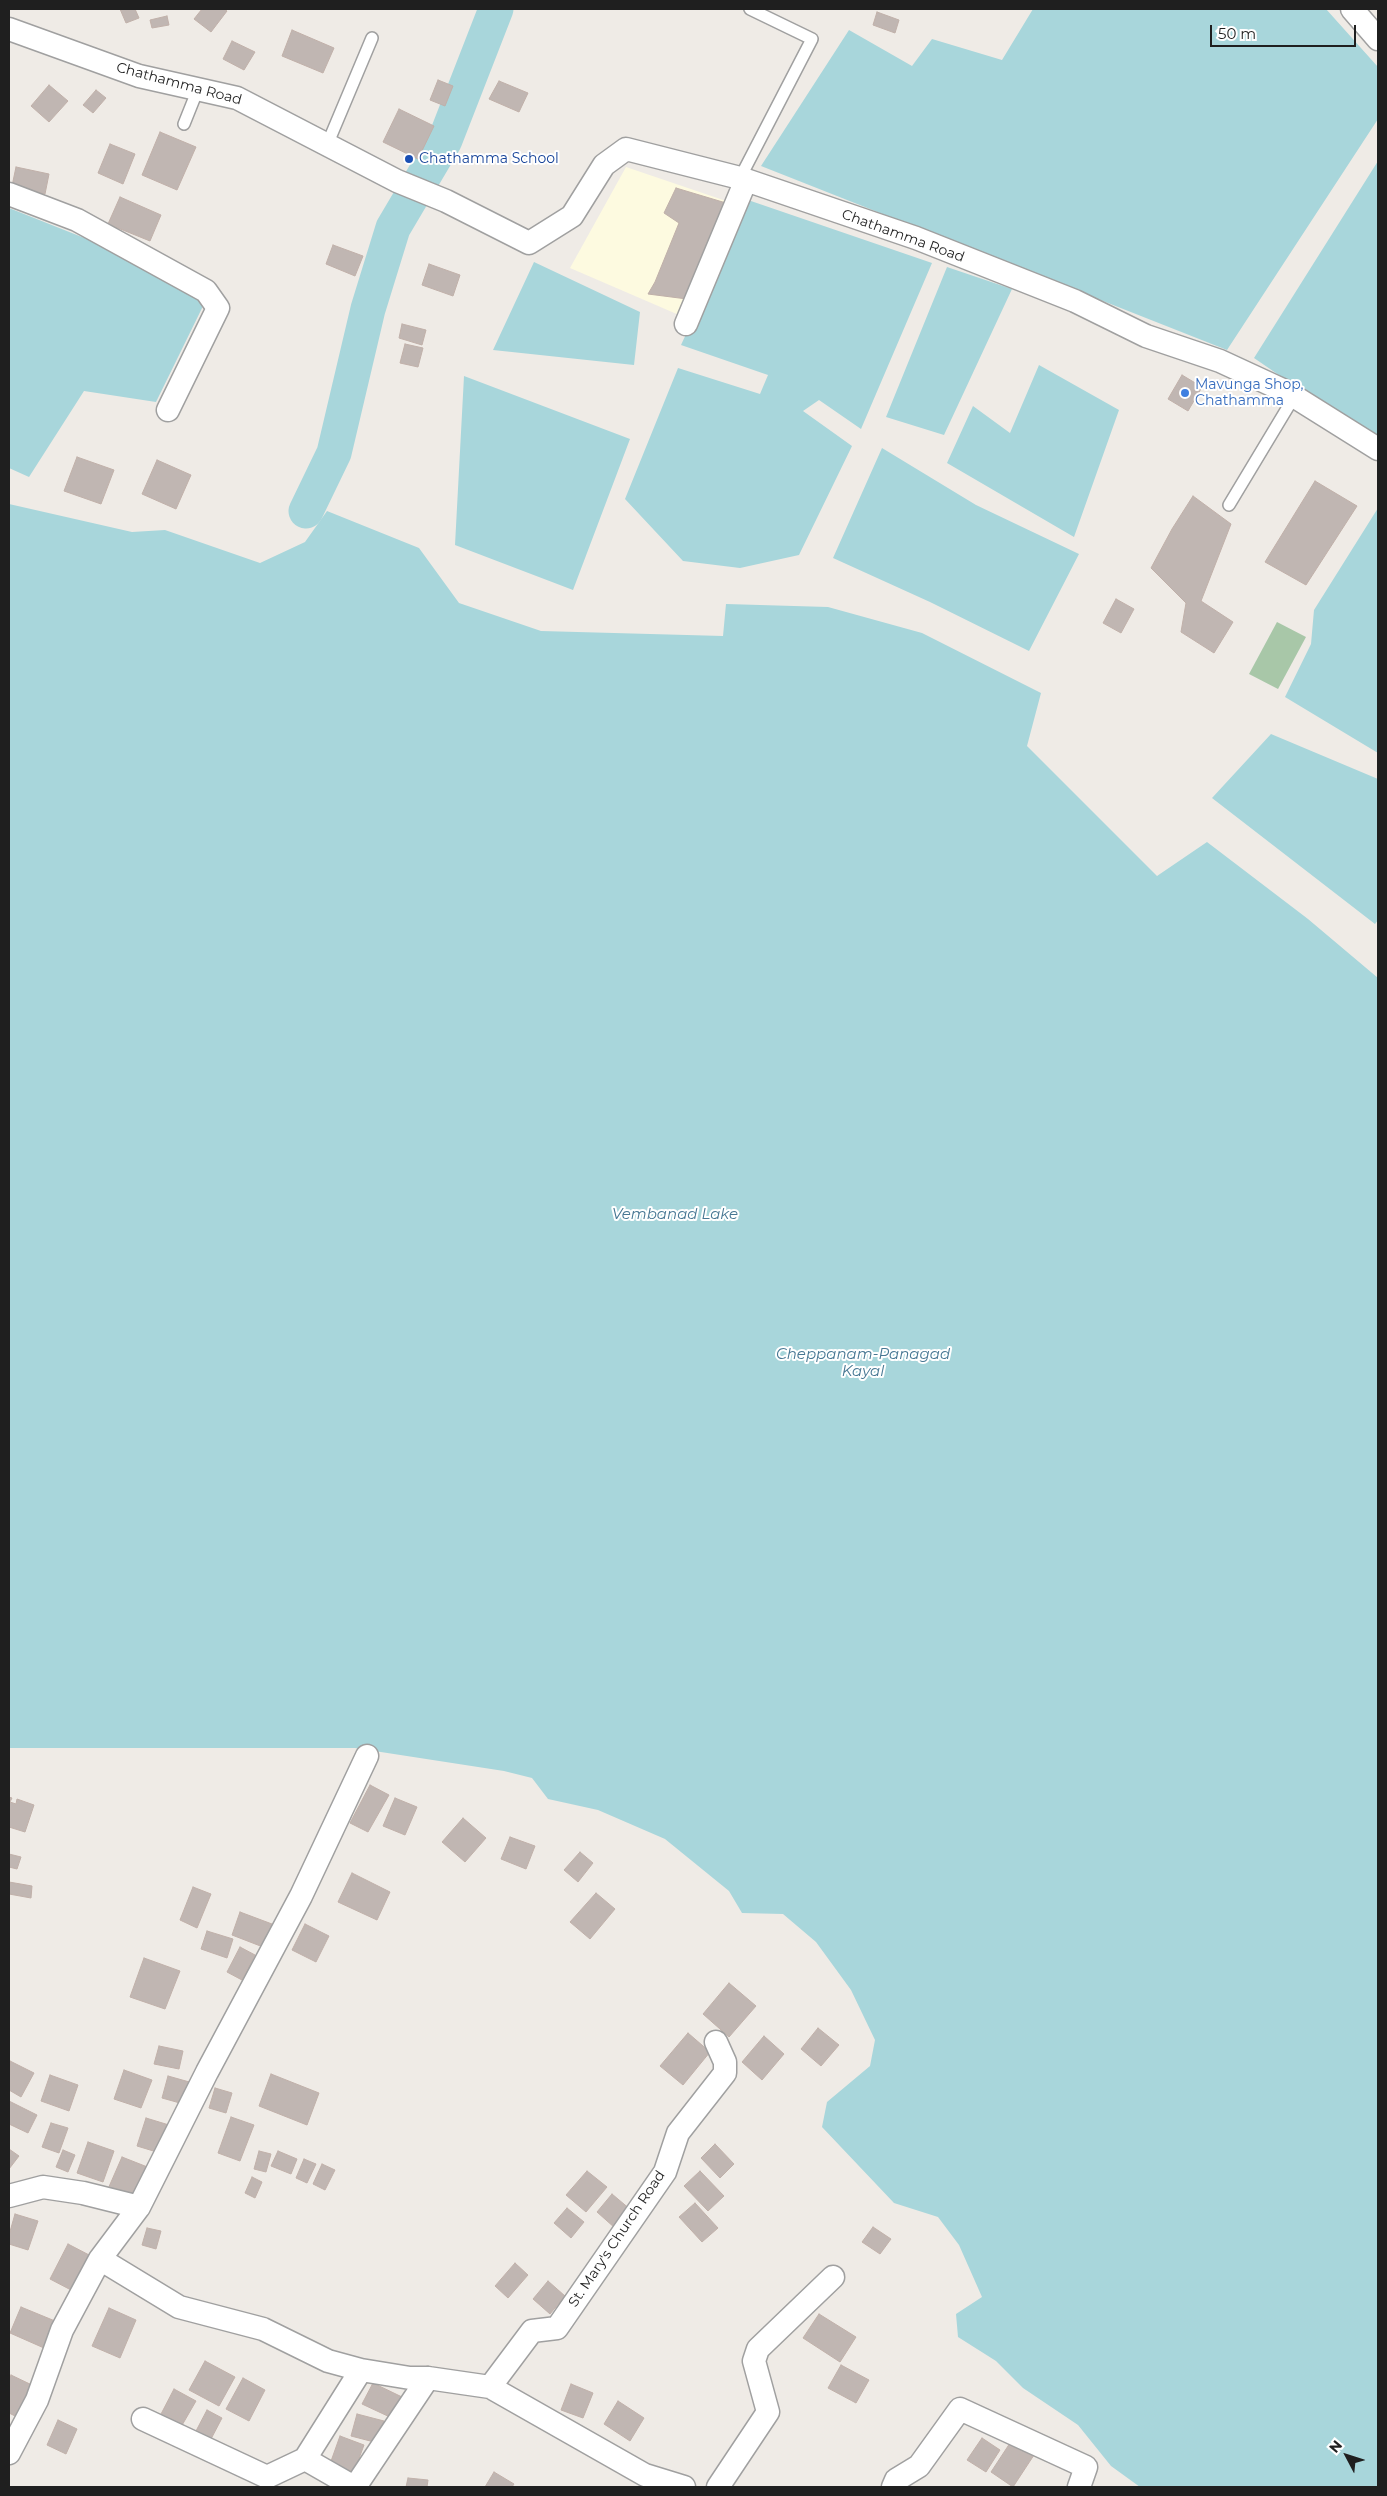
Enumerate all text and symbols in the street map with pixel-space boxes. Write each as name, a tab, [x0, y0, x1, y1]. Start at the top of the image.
scale bar	[1212, 15, 1358, 47]
text: 50 m	[1218, 24, 1256, 43]
street label: Chathamma Road	[114, 59, 244, 109]
place label: Chathamma School	[419, 151, 559, 167]
marker: Chathamma School	[403, 153, 415, 165]
street label: Chathamma Road	[839, 206, 967, 266]
place label: Mavunga Shop, Chathamma	[1195, 377, 1304, 410]
marker: Mavunga Shop, Chathamma	[1179, 387, 1191, 399]
water label: Vembanad Lake	[612, 1206, 738, 1224]
water label: Cheppanam-Panagad Kayal	[776, 1346, 950, 1381]
street label: St. Mary's Church Road	[565, 2168, 669, 2310]
north arrow	[1322, 2431, 1372, 2481]
text: N	[1325, 2436, 1346, 2456]

